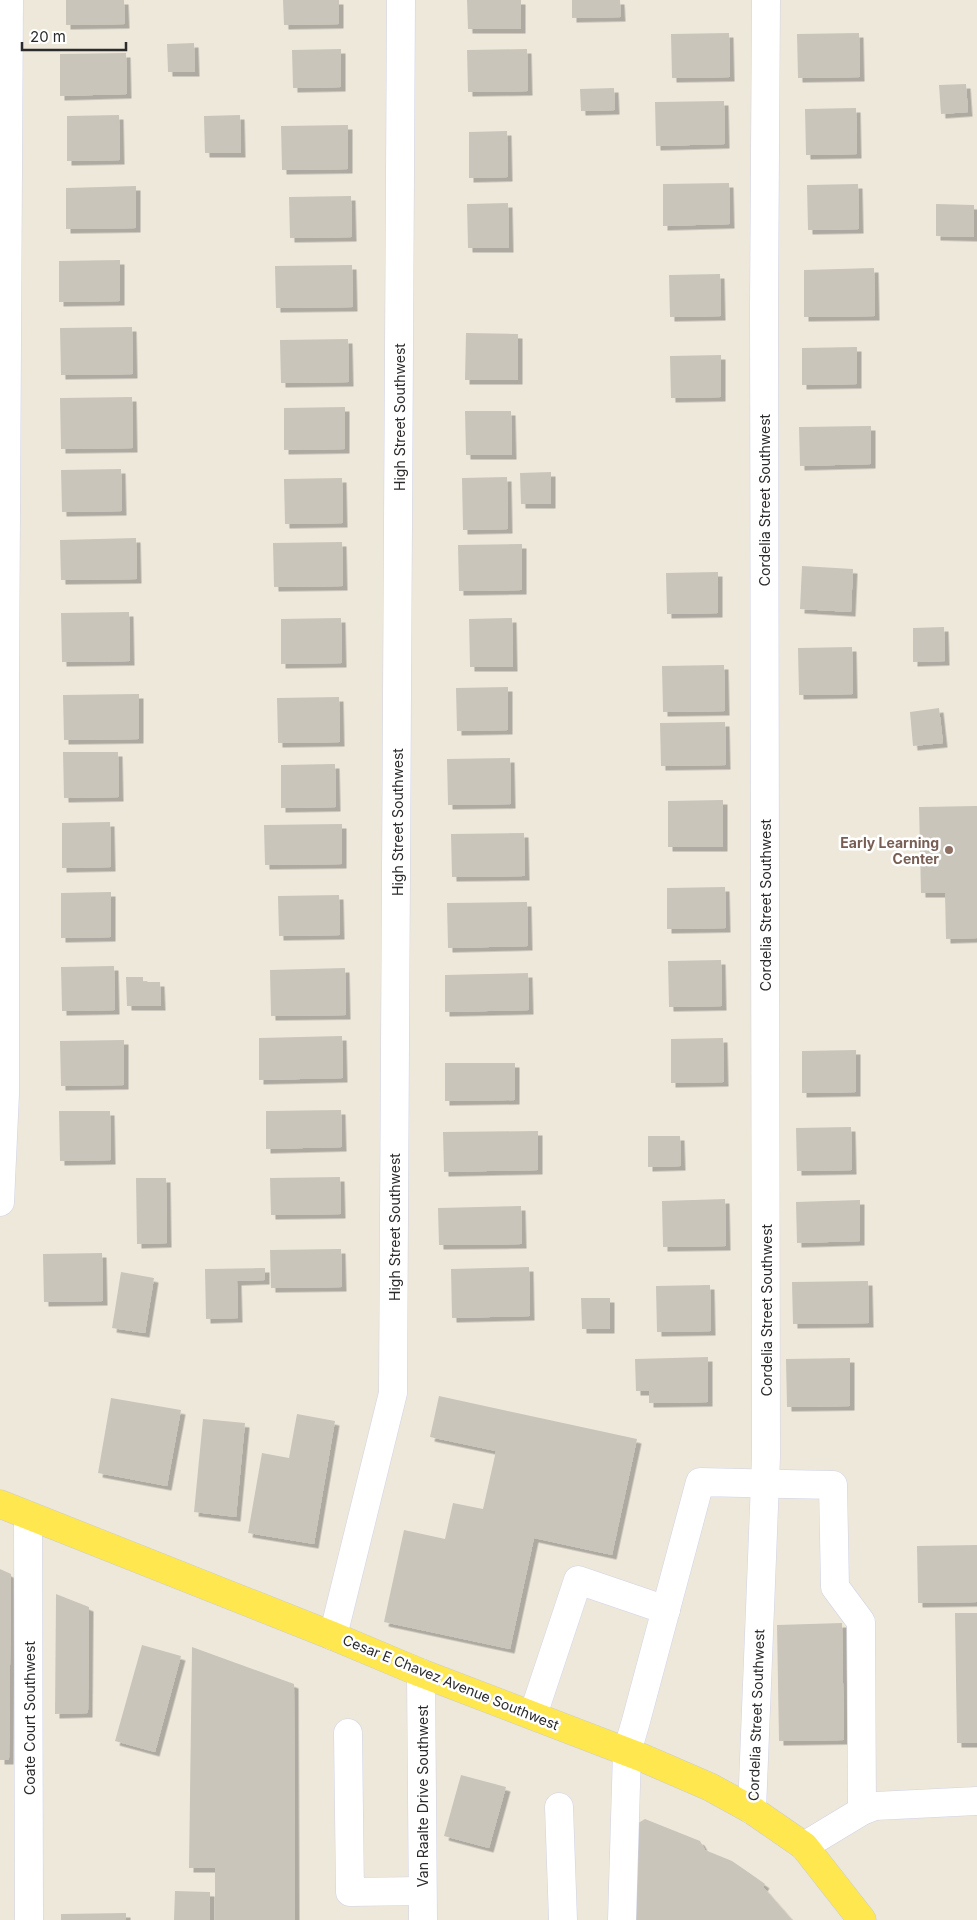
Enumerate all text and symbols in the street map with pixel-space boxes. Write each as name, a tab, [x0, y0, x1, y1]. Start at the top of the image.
scale bar	[22, 20, 126, 52]
text: 20 m	[30, 27, 66, 46]
street label: High Street Southwest	[391, 343, 408, 491]
street label: Cordelia Street Southwest	[756, 413, 773, 586]
street label: High Street Southwest	[389, 748, 406, 896]
street label: Cordelia Street Southwest	[757, 818, 774, 991]
place label: Early Learning Center	[840, 834, 939, 867]
marker: Early Learning Center	[943, 844, 955, 856]
street label: High Street Southwest	[386, 1153, 403, 1301]
street label: Cordelia Street Southwest	[758, 1223, 775, 1396]
street label: Cordelia Street Southwest	[744, 1628, 768, 1801]
street label: Cesar E Chavez Avenue Southwest	[340, 1631, 562, 1733]
street label: Coate Court Southwest	[21, 1641, 38, 1795]
street label: Van Raalte Drive Southwest	[414, 1704, 431, 1887]

